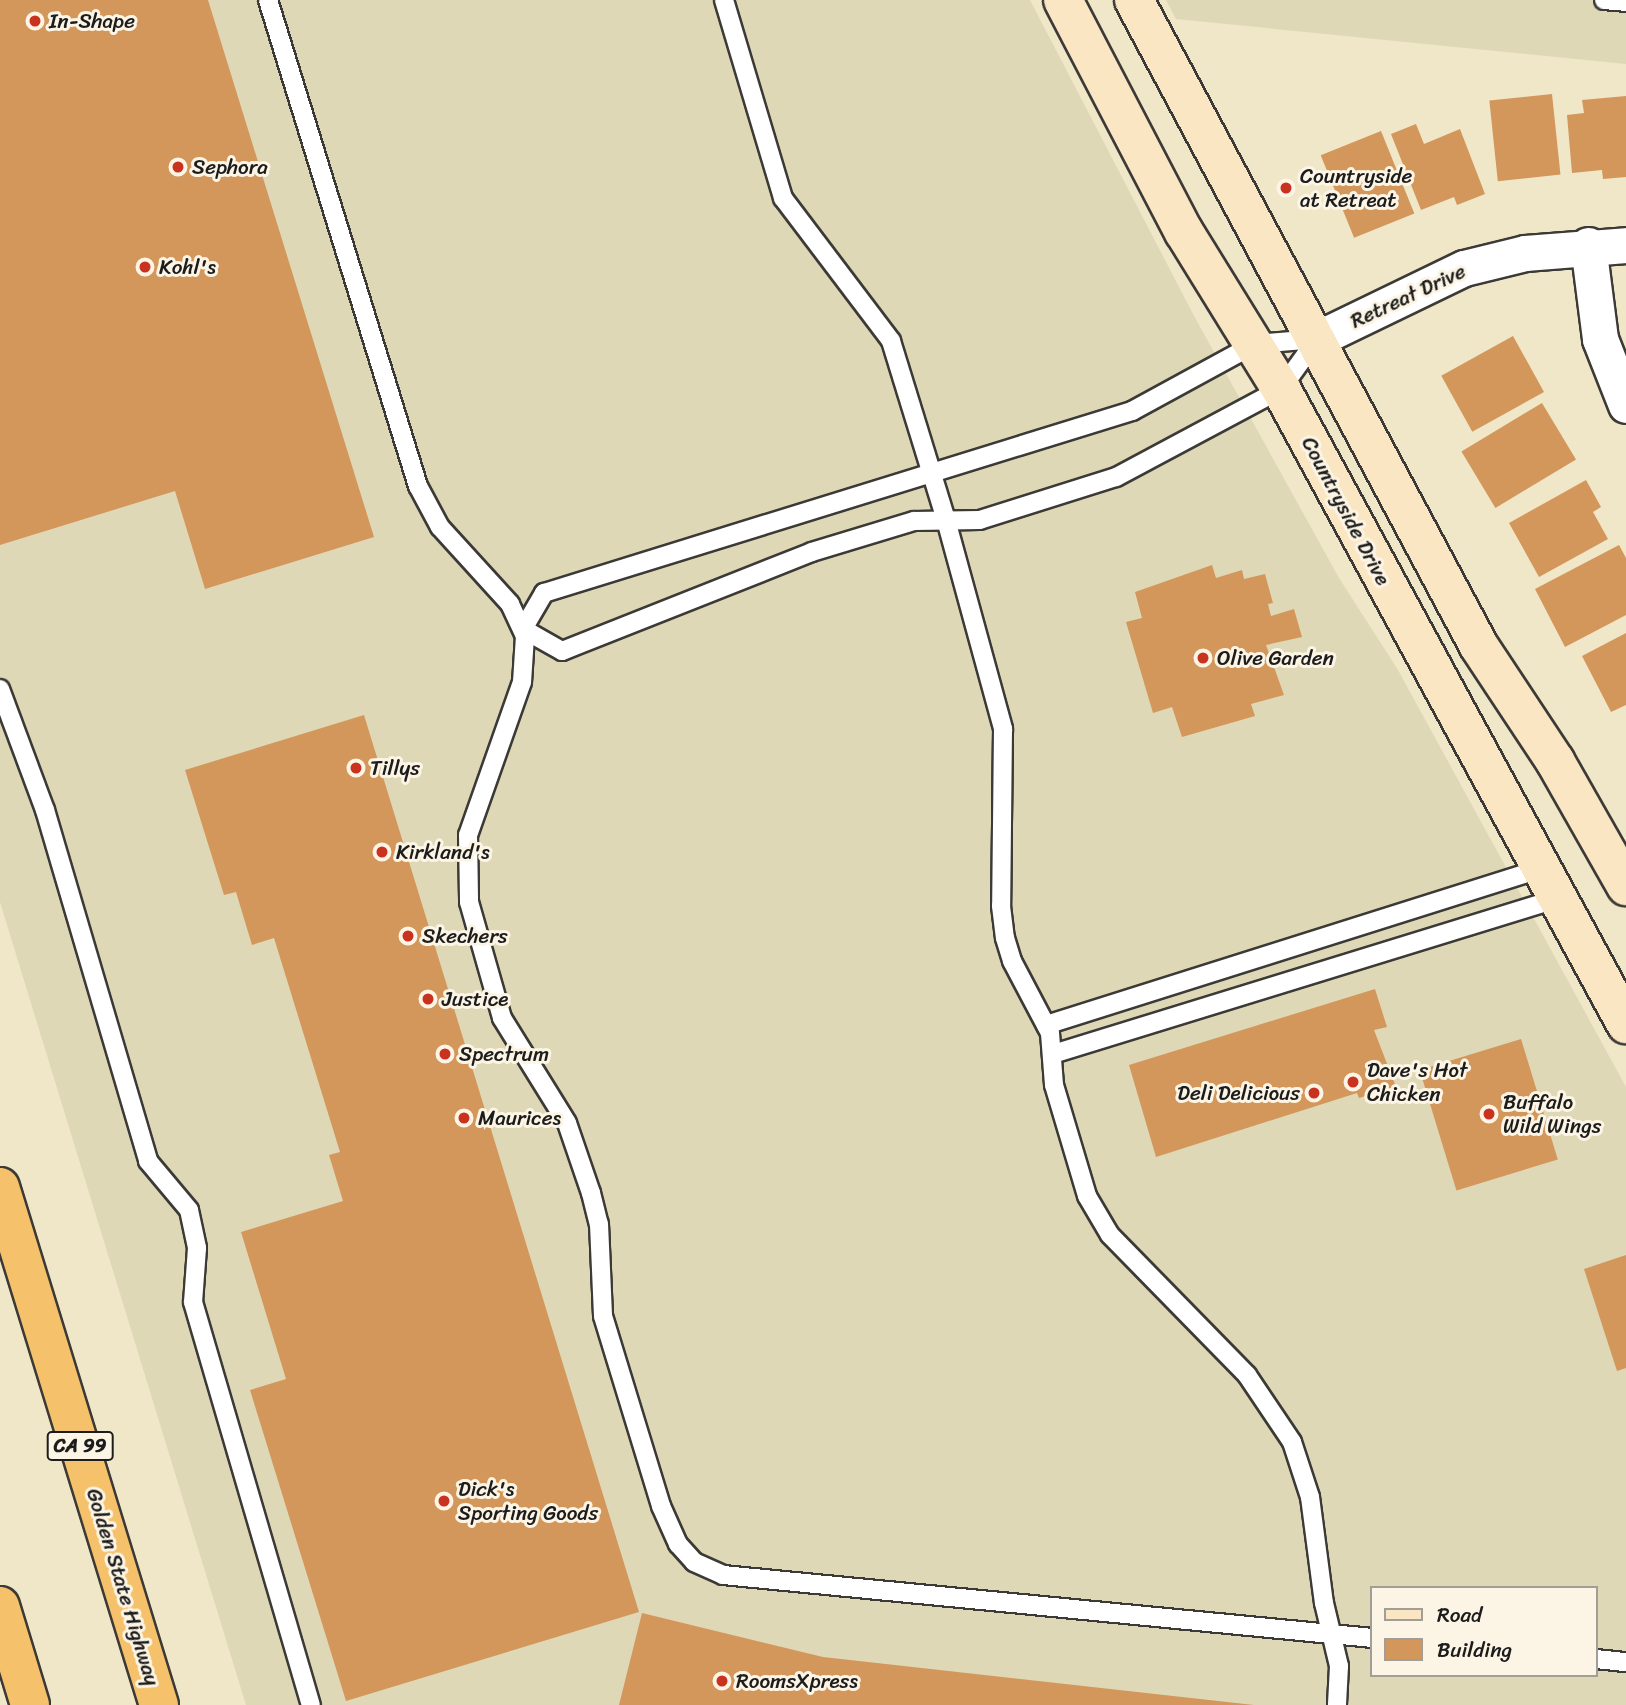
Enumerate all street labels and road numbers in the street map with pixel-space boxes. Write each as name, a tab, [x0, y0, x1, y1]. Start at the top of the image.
street label: Retreat Drive	[1346, 258, 1470, 334]
street label: Countryside Drive	[1296, 432, 1396, 590]
road number: CA 99	[45, 1430, 115, 1462]
street label: Golden State Highway	[81, 1485, 165, 1689]

